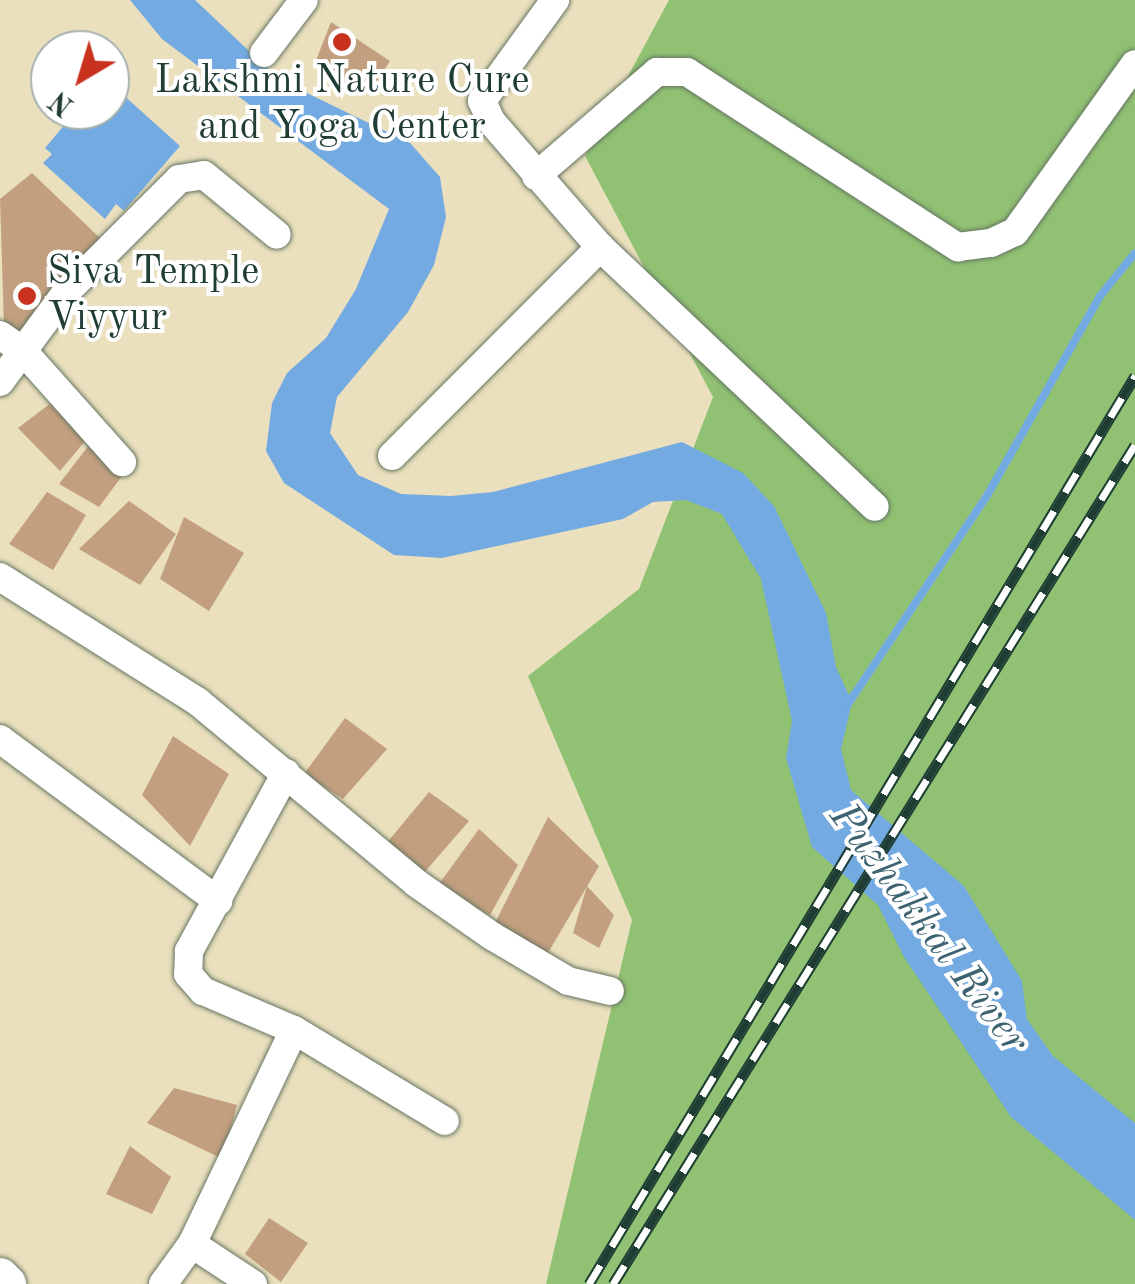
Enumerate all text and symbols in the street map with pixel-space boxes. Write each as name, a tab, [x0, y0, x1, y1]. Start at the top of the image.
north arrow	[30, 30, 130, 130]
marker: Lakshmi Nature Cure and Yoga Center	[331, 31, 353, 53]
place label: Lakshmi Nature Cure and Yoga Center	[154, 58, 530, 152]
text: N	[46, 84, 80, 120]
place label: Siva Temple Viyyur	[47, 249, 259, 343]
marker: Siva Temple Viyyur	[16, 285, 38, 307]
water label: Puzhakkal River	[817, 794, 1039, 1064]

